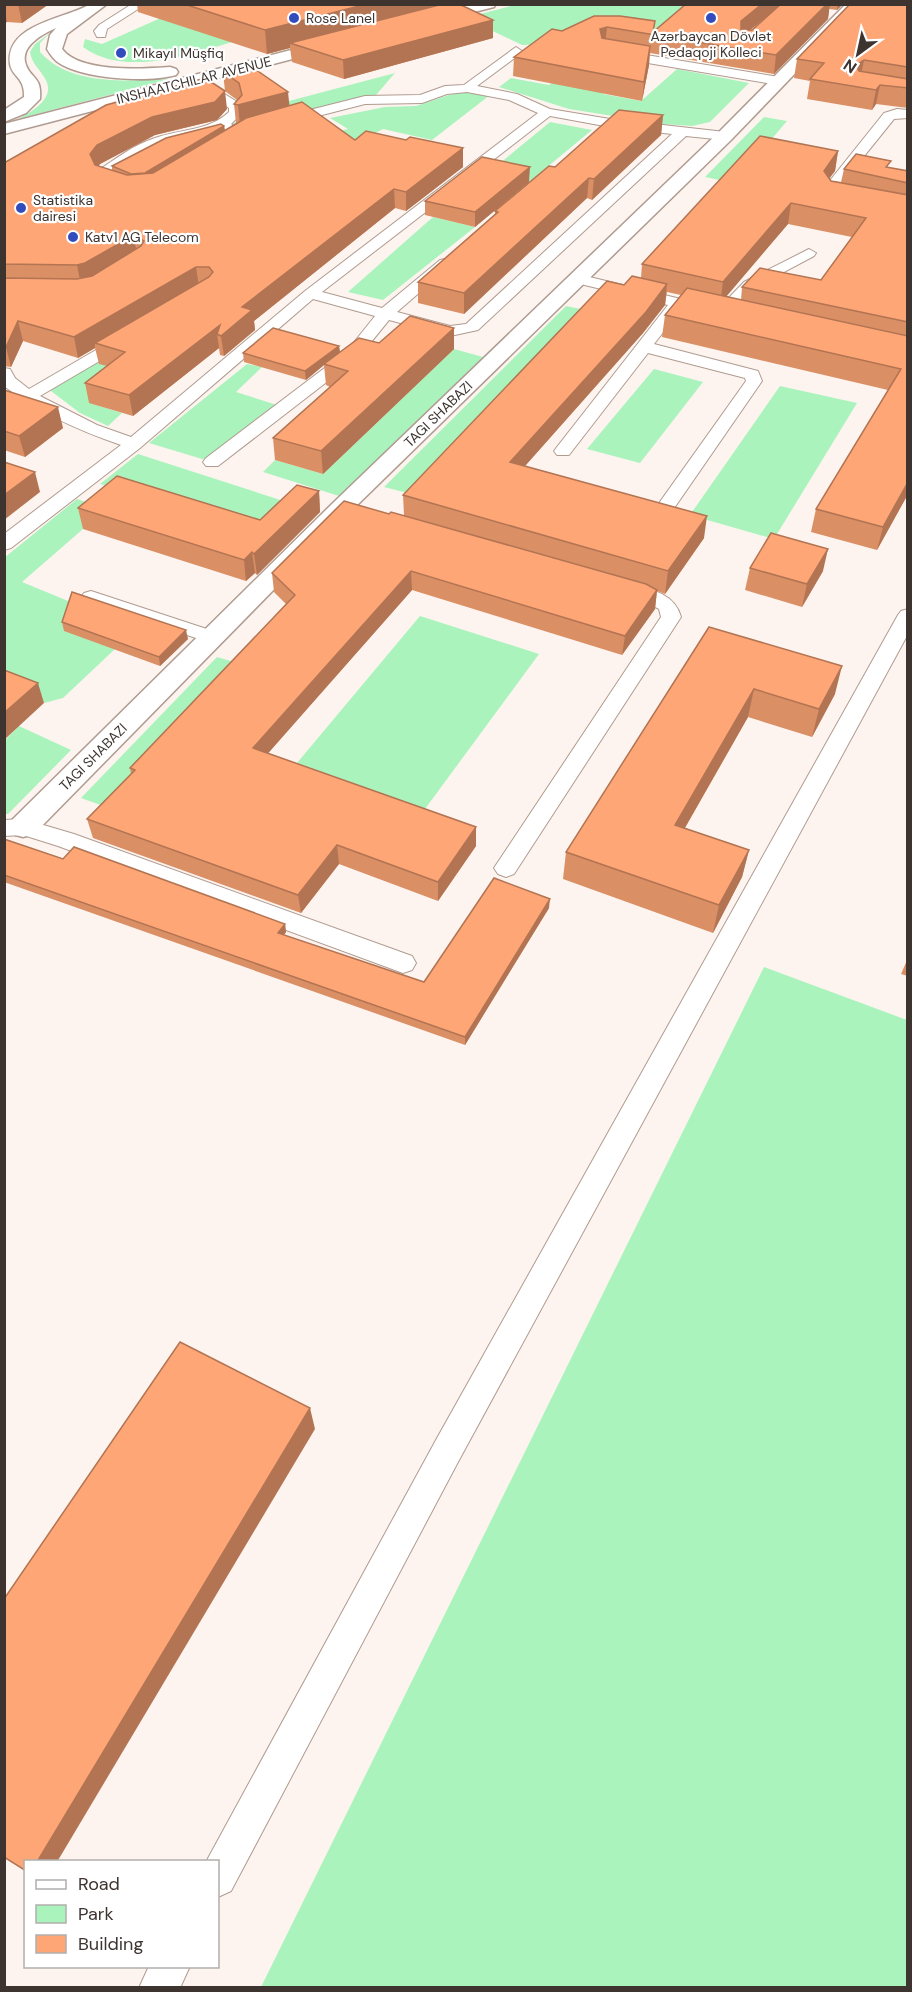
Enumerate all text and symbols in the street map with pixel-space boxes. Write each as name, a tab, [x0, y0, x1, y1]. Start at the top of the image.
place label: Rose Lanel	[306, 9, 375, 27]
marker: Rose Lanel	[287, 11, 301, 25]
marker: Azərbaycan Dövlət Pedaqoji Kolleci	[704, 11, 718, 25]
north arrow	[828, 24, 888, 84]
place label: Azərbaycan Dövlət Pedaqoji Kolleci	[651, 27, 771, 61]
place label: Mikayıl Müşfiq	[133, 44, 224, 62]
marker: Mikayıl Müşfiq	[114, 46, 128, 60]
street label: INSHAATCHILAR AVENUE	[115, 52, 273, 108]
text: N	[839, 54, 861, 78]
place label: Statistika dairesi	[33, 191, 93, 225]
marker: Statistika dairesi	[14, 201, 28, 215]
place label: Katv1 AG Telecom	[85, 228, 199, 246]
marker: Katv1 AG Telecom	[66, 230, 80, 244]
street label: TAGI SHABAZI	[400, 377, 476, 451]
street label: TAGI SHABAZI	[55, 719, 131, 795]
legend	[24, 1860, 219, 1968]
text: Road	[78, 1872, 120, 1896]
text: Park	[78, 1902, 114, 1926]
text: Building	[78, 1932, 143, 1956]

